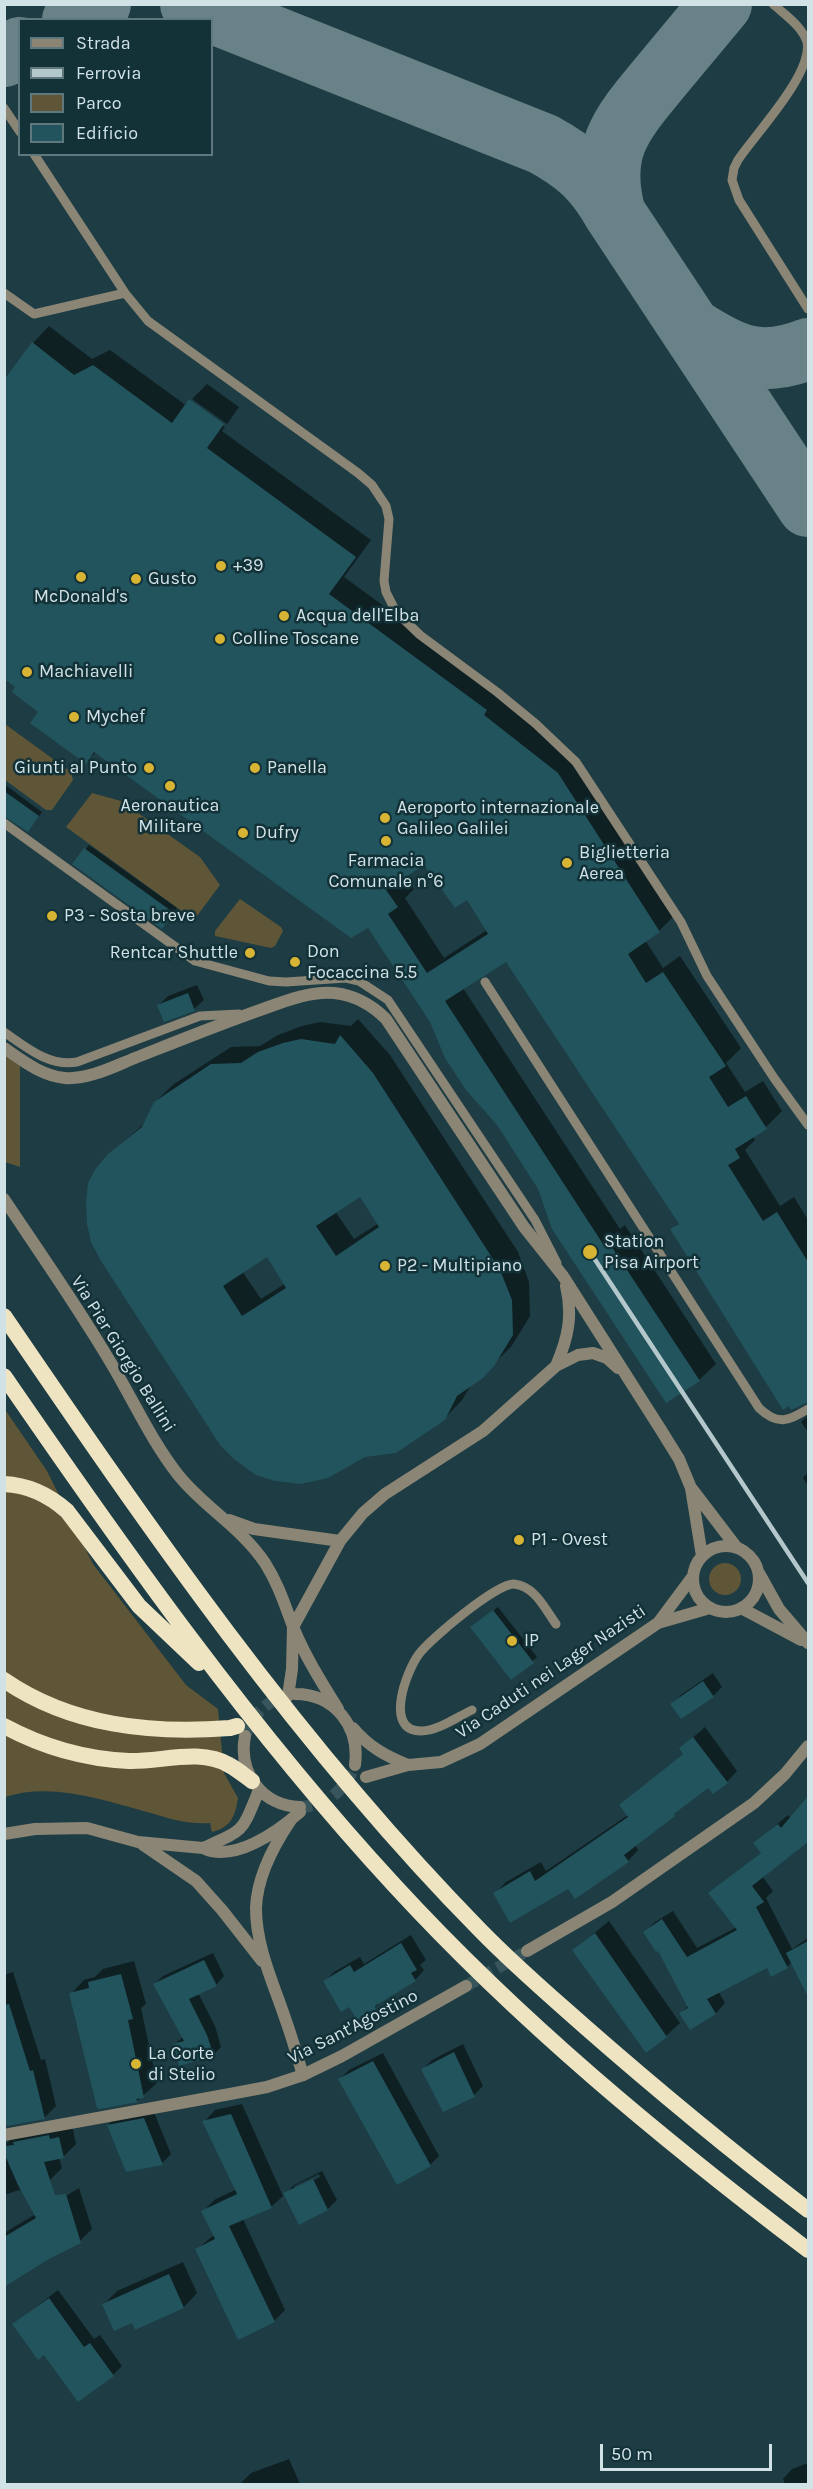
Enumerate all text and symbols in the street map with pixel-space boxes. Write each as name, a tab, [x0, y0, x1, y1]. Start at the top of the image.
legend	[18, 18, 213, 156]
text: Strada	[76, 32, 131, 54]
text: Ferrovia	[76, 62, 141, 84]
text: Parco	[76, 92, 122, 114]
text: Edificio	[76, 122, 138, 144]
place label: +39	[233, 555, 264, 577]
marker: +39	[214, 559, 228, 573]
place label: Gusto	[148, 568, 197, 590]
marker: McDonald's	[74, 570, 88, 584]
marker: Gusto	[129, 572, 143, 586]
place label: McDonald's	[34, 586, 128, 608]
place label: Acqua dell'Elba	[296, 605, 419, 627]
marker: Acqua dell'Elba	[277, 609, 291, 623]
place label: Colline Toscane	[232, 628, 359, 650]
marker: Colline Toscane	[213, 632, 227, 646]
place label: Machiavelli	[39, 661, 133, 683]
marker: Machiavelli	[20, 665, 34, 679]
place label: Mychef	[86, 706, 145, 728]
marker: Mychef	[67, 710, 81, 724]
place label: Giunti al Punto	[14, 757, 137, 779]
place label: Panella	[267, 757, 327, 779]
marker: Giunti al Punto	[142, 761, 156, 775]
marker: Panella	[248, 761, 262, 775]
marker: Aeronautica Militare	[163, 779, 177, 793]
place label: Aeronautica Militare	[121, 795, 219, 838]
place label: Aeroporto internazionale Galileo Galilei	[397, 797, 599, 840]
marker: Aeroporto internazionale Galileo Galilei	[378, 811, 392, 825]
place label: Dufry	[255, 822, 299, 844]
marker: Dufry	[236, 826, 250, 840]
marker: Farmacia Comunale n°6	[379, 834, 393, 848]
place label: Biglietteria Aerea	[579, 842, 670, 884]
place label: Farmacia Comunale n°6	[328, 850, 444, 892]
marker: Biglietteria Aerea	[560, 856, 574, 870]
place label: P3 - Sosta breve	[64, 905, 195, 927]
marker: P3 - Sosta breve	[45, 909, 59, 923]
place label: Don Focaccina 5.5	[307, 941, 417, 984]
place label: Rentcar Shuttle	[110, 942, 238, 964]
marker: Rentcar Shuttle	[243, 946, 257, 960]
marker: Don Focaccina 5.5	[288, 955, 302, 969]
place label: Station Pisa Airport	[604, 1231, 699, 1274]
marker: Station Pisa Airport	[581, 1243, 599, 1261]
place label: P2 - Multipiano	[397, 1255, 522, 1277]
marker: P2 - Multipiano	[378, 1259, 392, 1273]
street label: Via Pier Giorgio Ballini	[66, 1272, 180, 1436]
place label: P1 - Ovest	[531, 1529, 608, 1551]
marker: P1 - Ovest	[512, 1533, 526, 1547]
street label: Via Caduti nei Lager Nazisti	[452, 1600, 650, 1744]
place label: IP	[524, 1630, 539, 1652]
marker: IP	[505, 1634, 519, 1648]
street label: Via Sant'Agostino	[284, 1985, 422, 2069]
place label: La Corte di Stelio	[148, 2043, 215, 2086]
marker: La Corte di Stelio	[129, 2057, 143, 2071]
scale bar	[603, 2432, 776, 2470]
text: 50 m	[611, 2443, 653, 2465]

